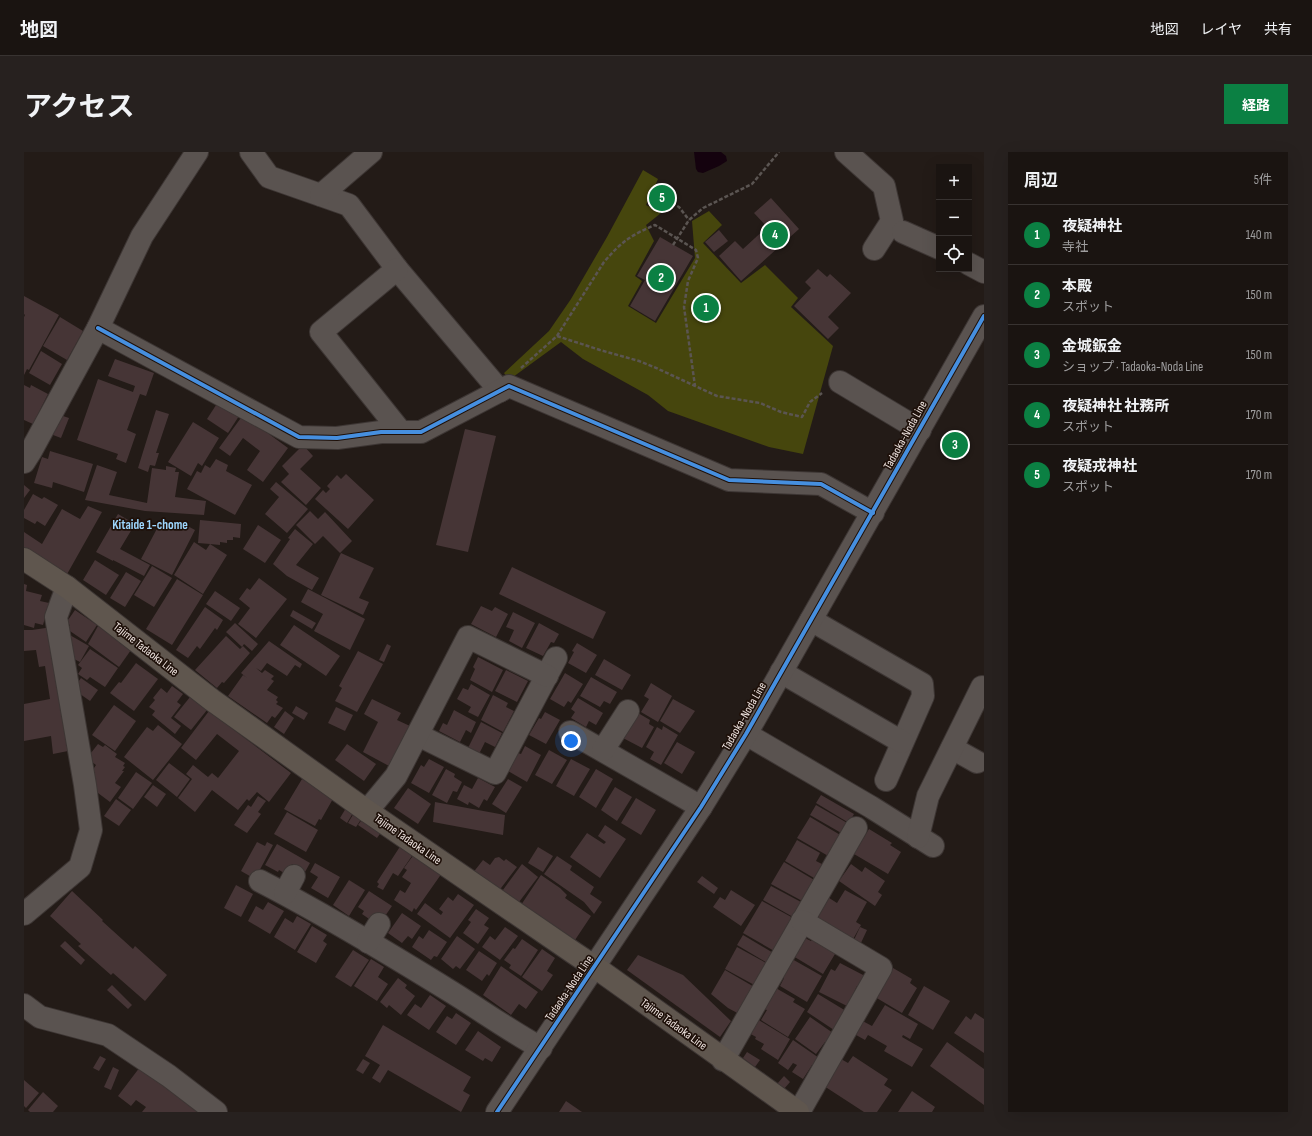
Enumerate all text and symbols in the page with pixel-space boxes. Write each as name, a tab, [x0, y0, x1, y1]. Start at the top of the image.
text: 地図	[20, 19, 58, 42]
text: 地図	[1150, 21, 1178, 38]
text: レイヤ	[1200, 21, 1242, 38]
text: 共有	[1264, 21, 1292, 38]
button: 経路	[1224, 84, 1288, 124]
text: アクセス	[24, 91, 135, 124]
map controls	[936, 164, 972, 272]
button: +	[936, 164, 972, 200]
text: 周辺	[1024, 171, 1058, 191]
text: 5件	[1254, 172, 1272, 188]
pin: 5	[649, 183, 675, 213]
button: −	[936, 200, 972, 236]
text: 夜疑神社	[1062, 217, 1122, 236]
pin: 4	[762, 220, 788, 250]
text: 1	[1034, 227, 1040, 243]
text: 140 m	[1246, 227, 1272, 243]
button: locate	[936, 236, 972, 272]
text: 寺社	[1062, 239, 1088, 255]
pin: 2	[648, 263, 674, 293]
text: 本殿	[1062, 277, 1092, 296]
text: 2	[1034, 287, 1040, 303]
text: 150 m	[1246, 287, 1272, 303]
pin: 1	[693, 293, 719, 323]
text: スポット	[1062, 299, 1114, 315]
text: 金城鈑金	[1062, 337, 1122, 356]
text: 3	[1034, 347, 1040, 363]
text: 150 m	[1246, 347, 1272, 363]
text: ショップ · Tadaoka-Noda Line	[1062, 359, 1203, 375]
text: 夜疑神社 社務所	[1062, 397, 1169, 416]
street label: Tadaoka-Noda Line	[880, 398, 931, 472]
text: 4	[1034, 407, 1040, 423]
text: 170 m	[1246, 407, 1272, 423]
text: スポット	[1062, 419, 1114, 435]
pin: 3	[942, 430, 968, 460]
text: 夜疑戎神社	[1062, 457, 1137, 476]
text: 5	[1034, 467, 1040, 483]
text: 170 m	[1246, 467, 1272, 483]
text: スポット	[1062, 479, 1114, 495]
district label: Kitaide 1-chome	[112, 517, 188, 533]
street label: Tajime Tadaoka Line	[110, 619, 181, 680]
street label: Tadaoka-Noda Line	[719, 679, 770, 753]
your location	[561, 731, 581, 751]
street label: Tajime Tadaoka Line	[371, 811, 444, 868]
street label: Tadaoka-Noda Line	[542, 952, 597, 1024]
street label: Tajime Tadaoka Line	[638, 995, 710, 1054]

